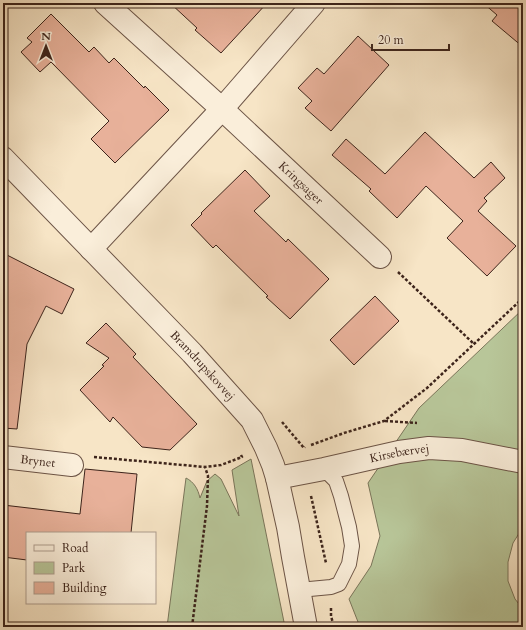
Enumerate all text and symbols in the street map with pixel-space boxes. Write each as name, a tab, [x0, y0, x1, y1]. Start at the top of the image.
north arrow	[26, 26, 66, 66]
scale bar	[372, 26, 449, 52]
text: N	[41, 29, 51, 44]
text: 20 m	[378, 32, 405, 48]
street label: Kringsager	[275, 158, 327, 208]
street label: Bramdrupskovvej	[167, 327, 239, 404]
street label: Kirsebærvej	[368, 440, 430, 466]
street label: Brynet	[19, 451, 56, 471]
legend	[26, 532, 156, 604]
text: Road	[62, 540, 89, 556]
text: Park	[62, 560, 86, 576]
text: Building	[62, 580, 107, 596]

